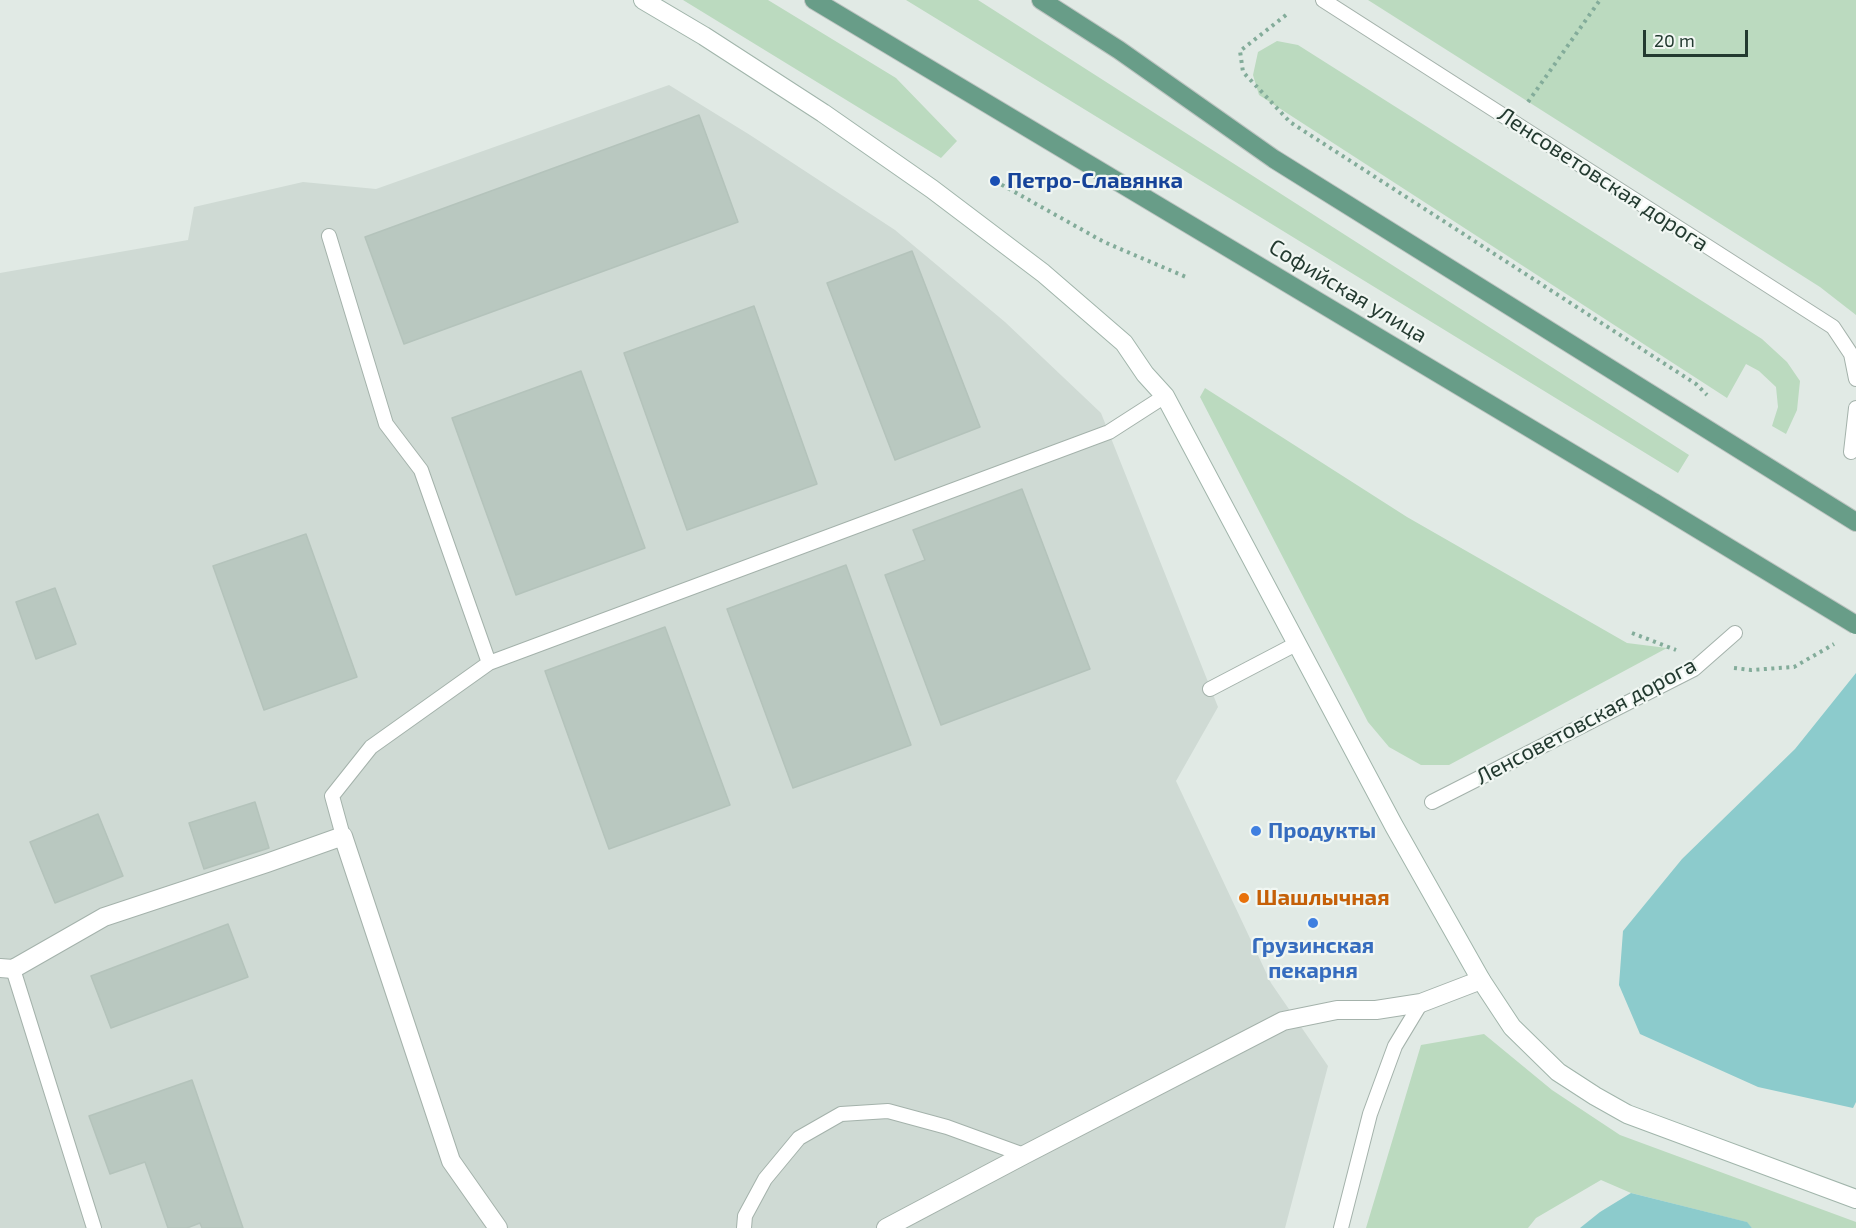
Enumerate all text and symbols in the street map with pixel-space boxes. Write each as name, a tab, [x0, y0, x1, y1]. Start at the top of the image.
scale bar	[1646, 18, 1751, 56]
text: 20 m	[1654, 29, 1695, 51]
street label: Ленсоветовская дорога	[1493, 101, 1713, 257]
place label: Петро-Славянка	[1007, 168, 1183, 194]
marker: Петро-Славянка	[988, 174, 1002, 188]
street label: Софийская улица	[1264, 233, 1432, 349]
street label: Ленсоветовская дорога	[1471, 652, 1701, 790]
place label: Продукты	[1268, 818, 1376, 844]
marker: Продукты	[1249, 824, 1263, 838]
place label: Шашлычная	[1256, 885, 1390, 911]
marker: Шашлычная	[1237, 891, 1251, 905]
marker: Грузинская пекарня	[1306, 916, 1320, 930]
place label: Грузинская пекарня	[1252, 933, 1374, 984]

